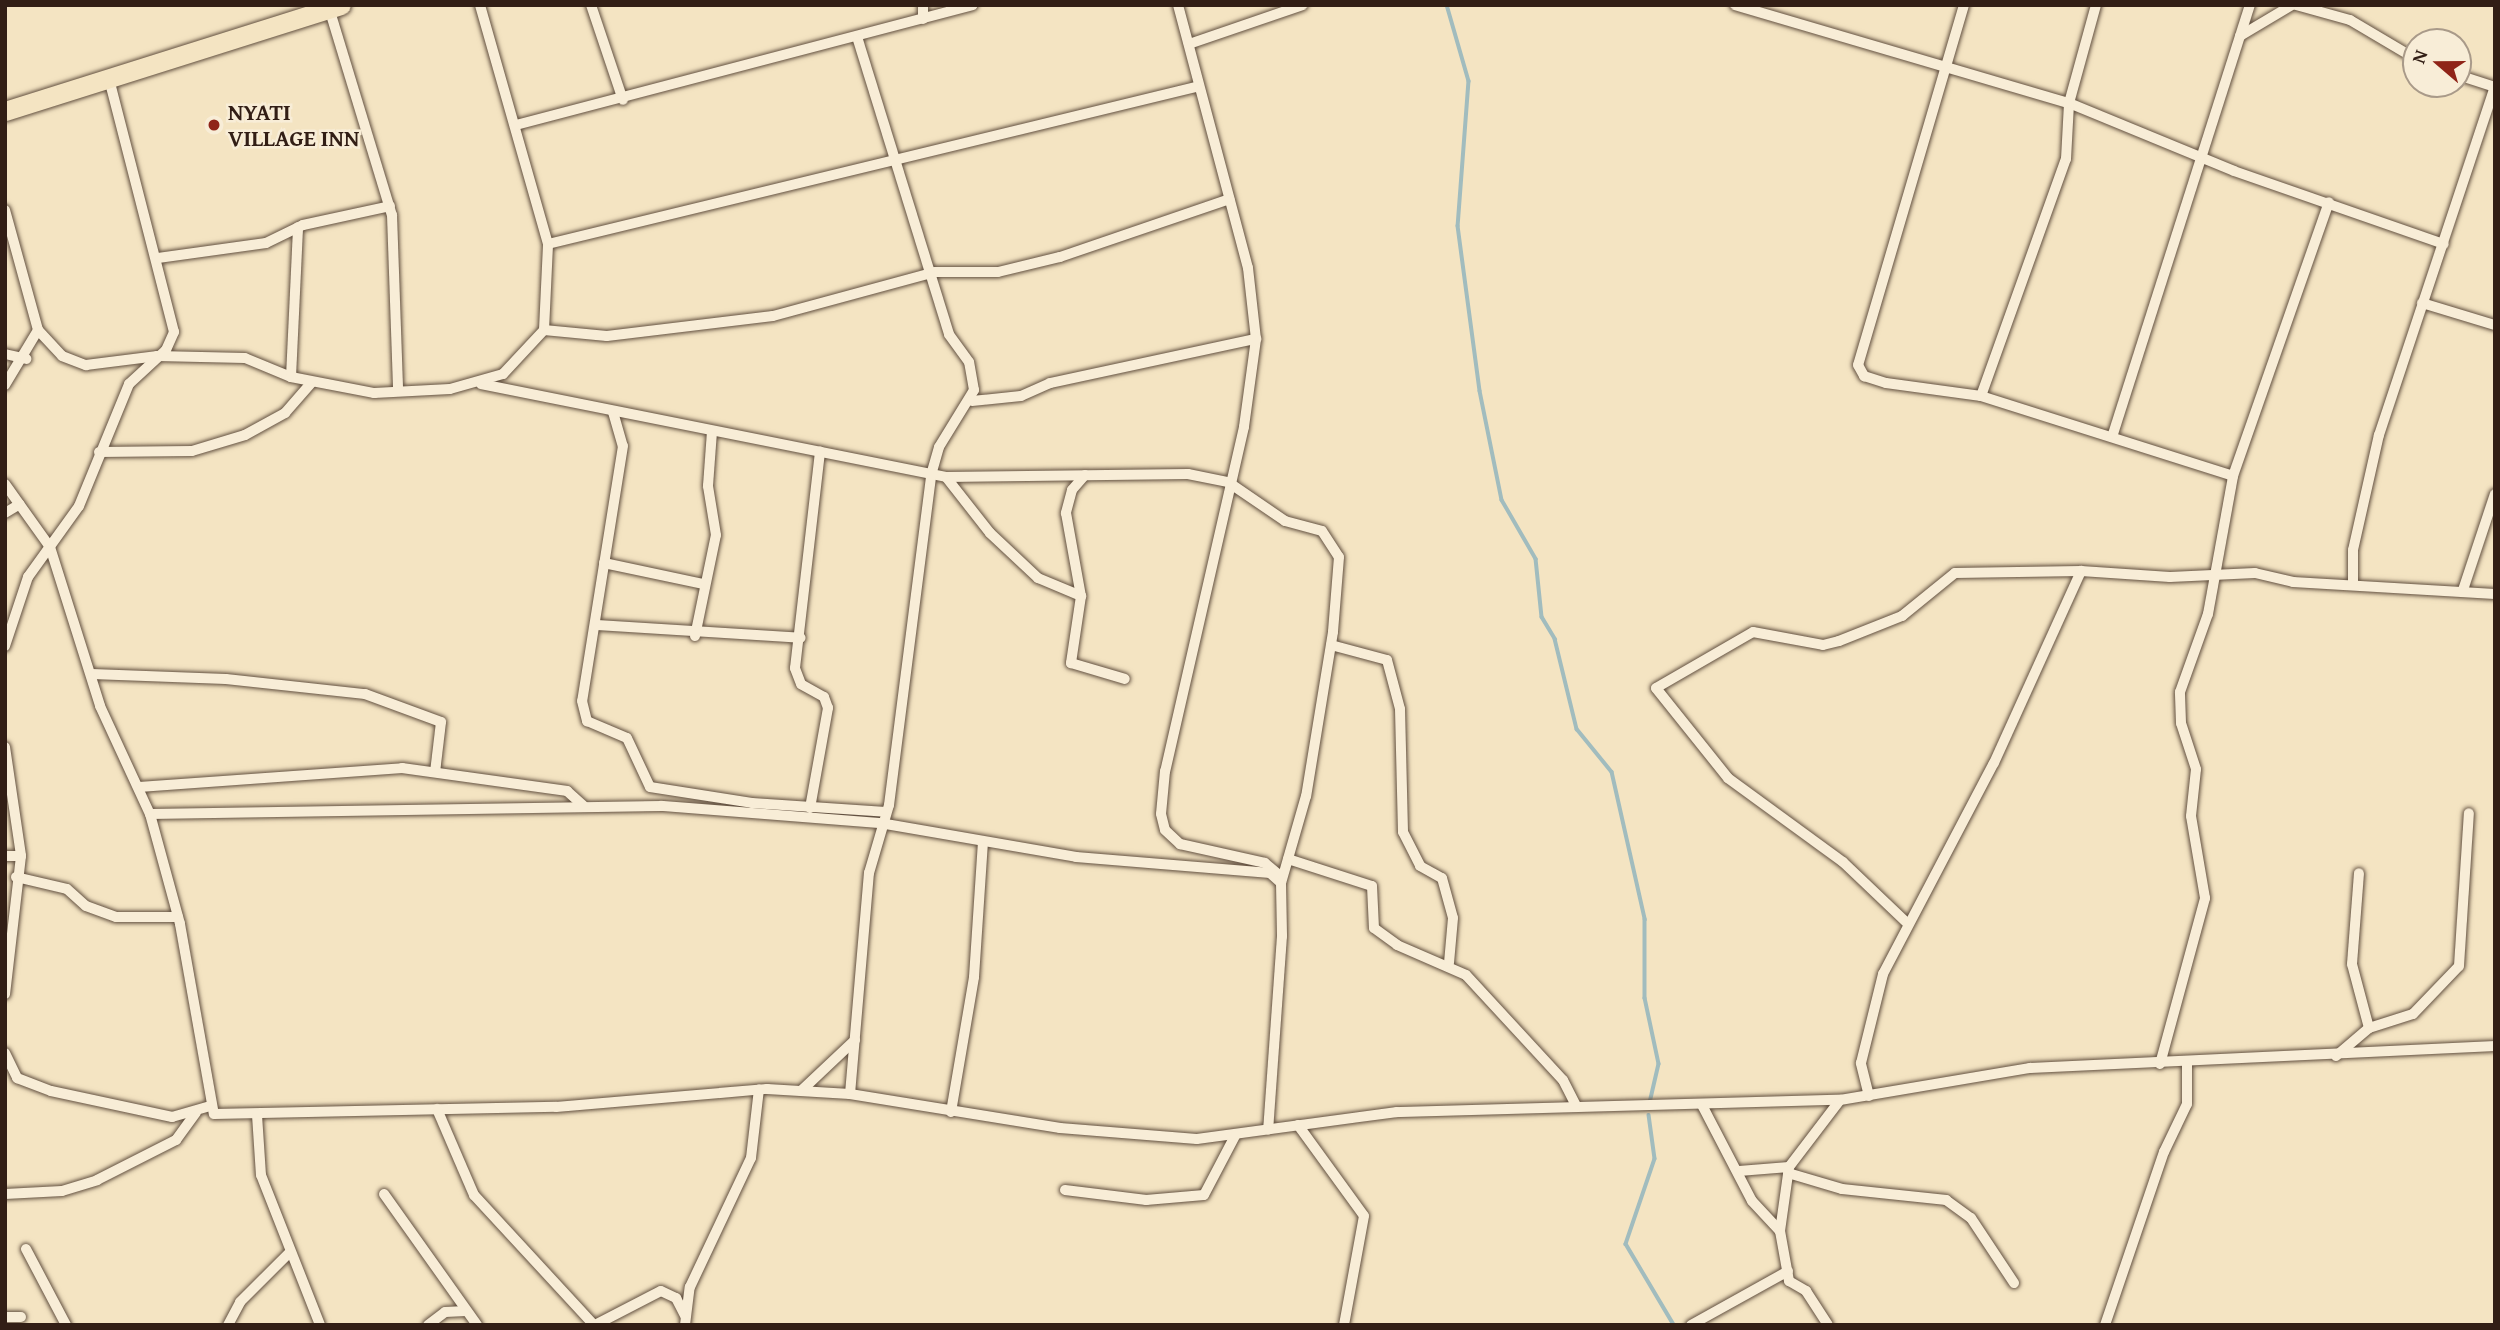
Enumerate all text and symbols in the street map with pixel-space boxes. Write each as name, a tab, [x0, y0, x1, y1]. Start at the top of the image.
north arrow	[2402, 28, 2472, 98]
text: N	[2404, 46, 2434, 67]
place label: NYATI VILLAGE INN	[228, 98, 359, 152]
marker: NYATI VILLAGE INN	[206, 117, 222, 133]

